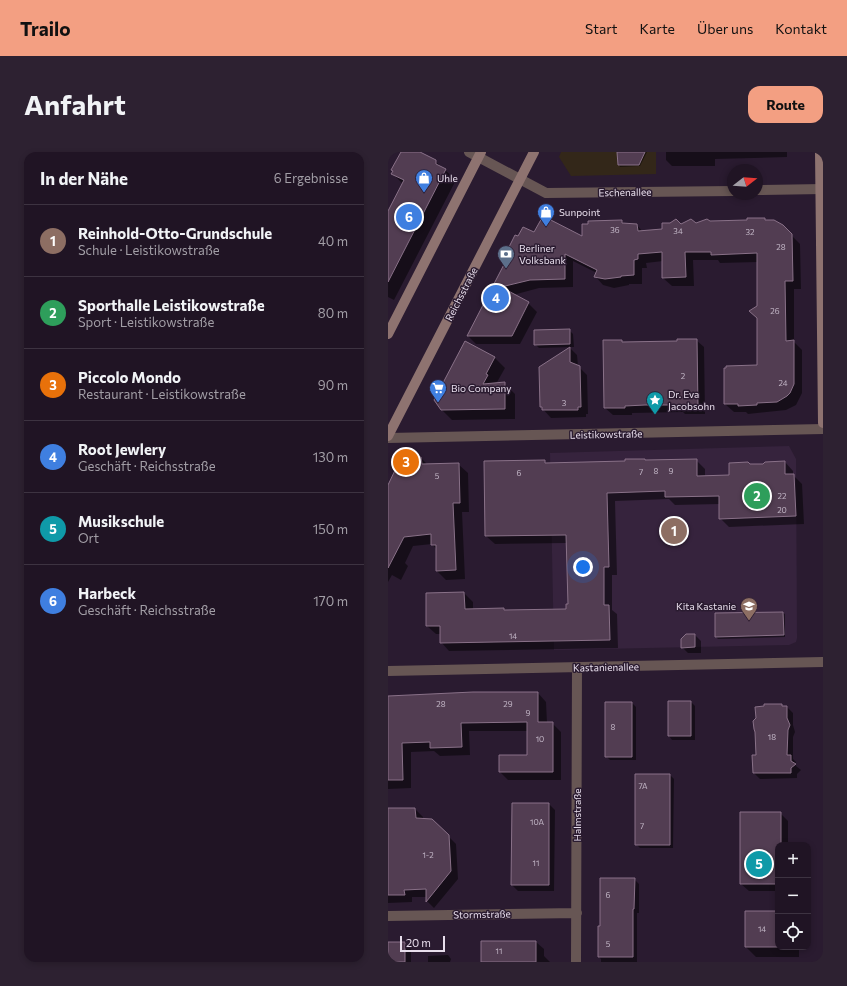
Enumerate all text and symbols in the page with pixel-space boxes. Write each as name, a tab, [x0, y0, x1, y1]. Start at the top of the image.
text: Trailo	[20, 17, 71, 40]
text: Start	[585, 20, 618, 37]
text: Karte	[640, 20, 675, 37]
text: Über uns	[697, 20, 753, 37]
text: Kontakt	[775, 20, 827, 37]
button: Route	[748, 86, 823, 123]
text: Anfahrt	[24, 87, 126, 121]
north arrow	[727, 164, 763, 200]
text: In der Nähe	[40, 168, 128, 189]
shop icon: Uhle	[414, 168, 434, 193]
text: 6 Ergebnisse	[274, 170, 348, 186]
place label: Uhle	[437, 172, 458, 184]
street label: Eschenallee	[598, 186, 652, 198]
pin: 6	[396, 202, 422, 232]
shop icon: Sunpoint	[536, 202, 556, 227]
place label: Sunpoint	[559, 206, 600, 218]
text: Reinhold-Otto-Grundschule	[78, 224, 272, 242]
house number: 36	[610, 225, 620, 235]
house number: 34	[673, 226, 683, 236]
house number: 32	[746, 227, 755, 237]
text: 1	[50, 233, 56, 249]
text: 40 m	[318, 233, 348, 249]
text: Schule · Leistikowstraße	[78, 242, 220, 258]
place label: Berliner Volksbank	[519, 242, 567, 266]
house number: 28	[776, 242, 786, 252]
bank icon: Berliner Volksbank	[496, 244, 516, 269]
street label: Reichsstraße	[442, 265, 480, 323]
pin: 4	[483, 283, 509, 313]
text: Sporthalle Leistikowstraße	[78, 296, 265, 314]
text: 2	[49, 305, 57, 321]
text: 80 m	[318, 305, 348, 321]
house number: 26	[770, 306, 780, 316]
text: Sport · Leistikowstraße	[78, 314, 214, 330]
text: Piccolo Mondo	[78, 368, 181, 386]
house number: 2	[681, 371, 686, 381]
text: 3	[49, 377, 57, 393]
text: 90 m	[318, 377, 348, 393]
supermarket icon: Bio Company	[428, 378, 448, 403]
house number: 24	[778, 378, 788, 388]
place label: Bio Company	[451, 382, 511, 394]
text: Restaurant · Leistikowstraße	[78, 386, 246, 402]
place label: Dr. Eva Jacobsohn	[668, 388, 715, 412]
place icon: Dr. Eva Jacobsohn	[645, 390, 665, 415]
house number: 3	[562, 398, 567, 408]
street label: Leistikowstraße	[569, 427, 643, 441]
text: Root Jewlery	[78, 440, 166, 458]
pin: 3	[393, 447, 419, 477]
text: 4	[49, 449, 57, 465]
text: 130 m	[313, 449, 348, 465]
text: Geschäft · Reichsstraße	[78, 458, 216, 474]
house number: 8	[654, 466, 659, 476]
house number: 9	[669, 466, 674, 476]
house number: 7	[639, 467, 643, 477]
house number: 6	[517, 468, 522, 478]
house number: 5	[435, 471, 440, 481]
pin: 2	[744, 481, 770, 511]
house number: 22	[778, 491, 787, 501]
house number: 20	[777, 505, 787, 515]
text: Musikschule	[78, 512, 164, 530]
pin: 1	[661, 516, 687, 546]
text: 5	[49, 521, 57, 537]
text: 150 m	[313, 521, 348, 537]
text: Ort	[78, 530, 99, 546]
your location	[573, 557, 593, 577]
text: Harbeck	[78, 584, 136, 602]
text: 6	[49, 593, 57, 609]
text: 170 m	[313, 593, 348, 609]
school or university icon: Kita Kastanie	[739, 596, 759, 621]
place label: Kita Kastanie	[676, 600, 736, 612]
text: Geschäft · Reichsstraße	[78, 602, 216, 618]
house number: 14	[509, 631, 517, 641]
street label: Kastanienallee	[573, 660, 639, 674]
house number: 28	[436, 699, 446, 709]
house number: 29	[503, 699, 513, 709]
house number: 9	[526, 708, 531, 718]
house number: 8	[611, 722, 616, 732]
house number: 18	[768, 732, 776, 742]
house number: 10	[536, 734, 544, 744]
house number: 7A	[638, 781, 648, 791]
street label: Halmstraße	[571, 788, 583, 842]
house number: 10A	[530, 817, 544, 827]
house number: 7	[640, 821, 644, 831]
map controls	[775, 842, 811, 950]
button: +	[775, 842, 811, 878]
pin: 5	[746, 849, 772, 879]
house number: 1-2	[422, 850, 434, 860]
house number: 11	[533, 858, 539, 868]
button: −	[775, 878, 811, 914]
house number: 6	[606, 890, 611, 900]
street label: Stormstraße	[453, 907, 511, 921]
button: locate	[775, 914, 811, 950]
house number: 14	[758, 924, 766, 934]
scale bar	[400, 934, 445, 953]
text: 20 m	[406, 936, 431, 949]
house number: 5	[606, 939, 611, 949]
house number: 11	[496, 946, 502, 956]

